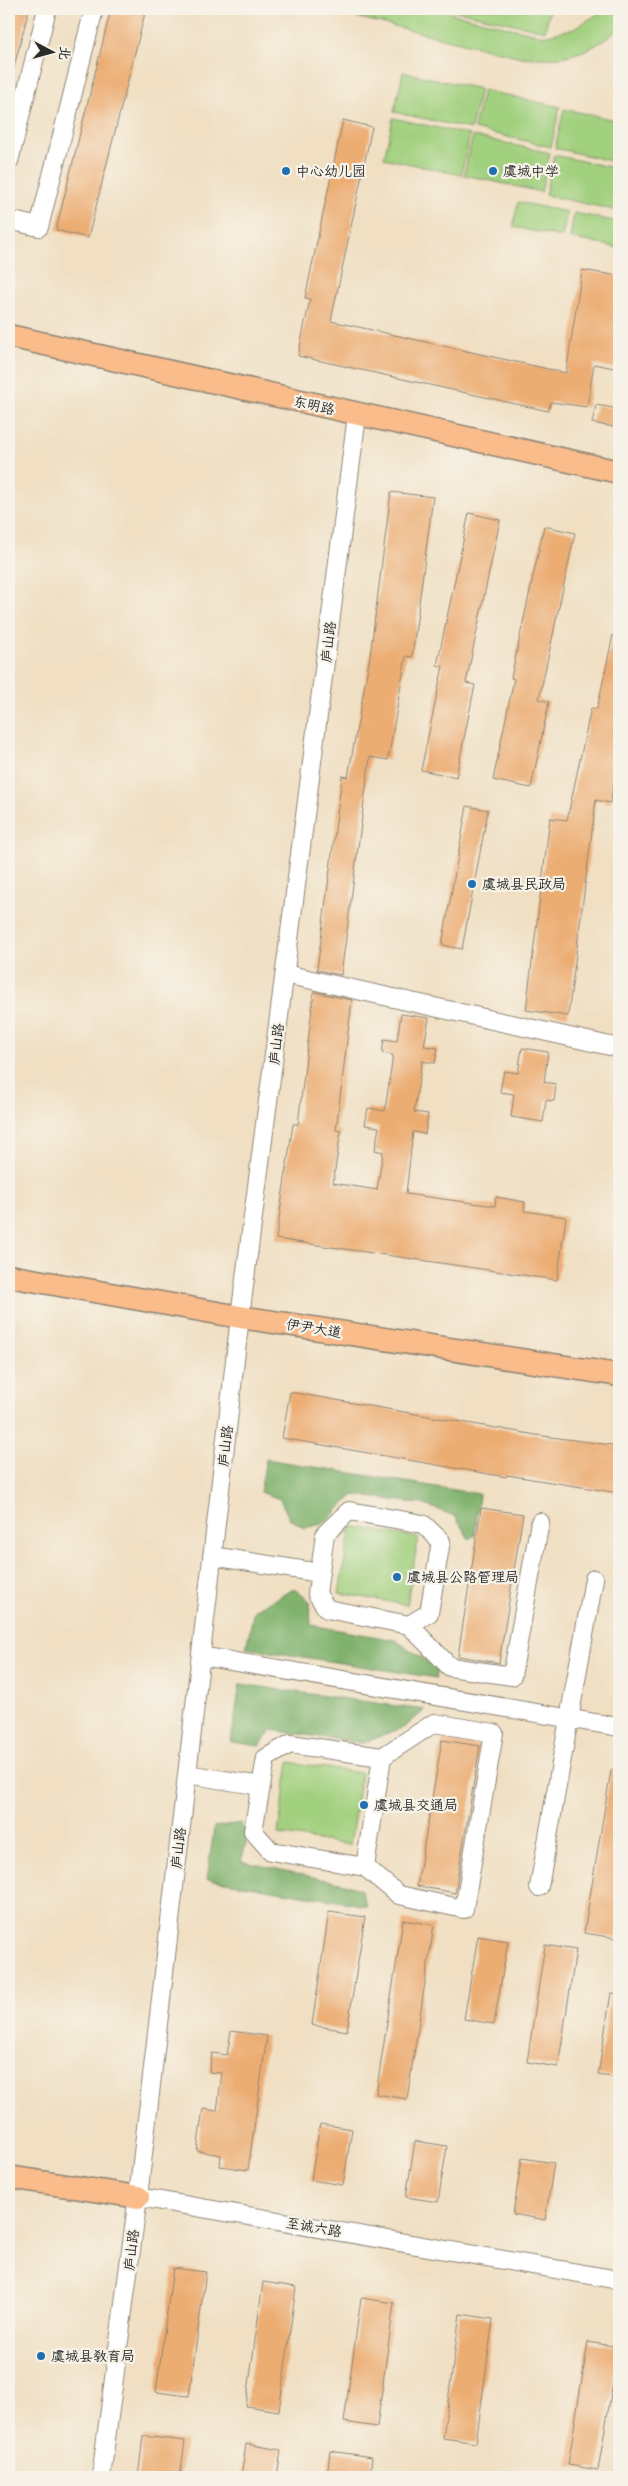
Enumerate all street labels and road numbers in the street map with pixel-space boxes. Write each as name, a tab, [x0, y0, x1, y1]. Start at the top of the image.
street label: 东明路	[292, 392, 336, 418]
street label: 庐山路	[317, 620, 339, 664]
street label: 庐山路	[265, 1022, 287, 1066]
street label: 伊尹大道	[285, 1315, 343, 1341]
street label: 庐山路	[214, 1424, 236, 1468]
street label: 庐山路	[167, 1826, 189, 1870]
street label: 至诚六路	[285, 2213, 343, 2241]
street label: 庐山路	[120, 2228, 142, 2272]

